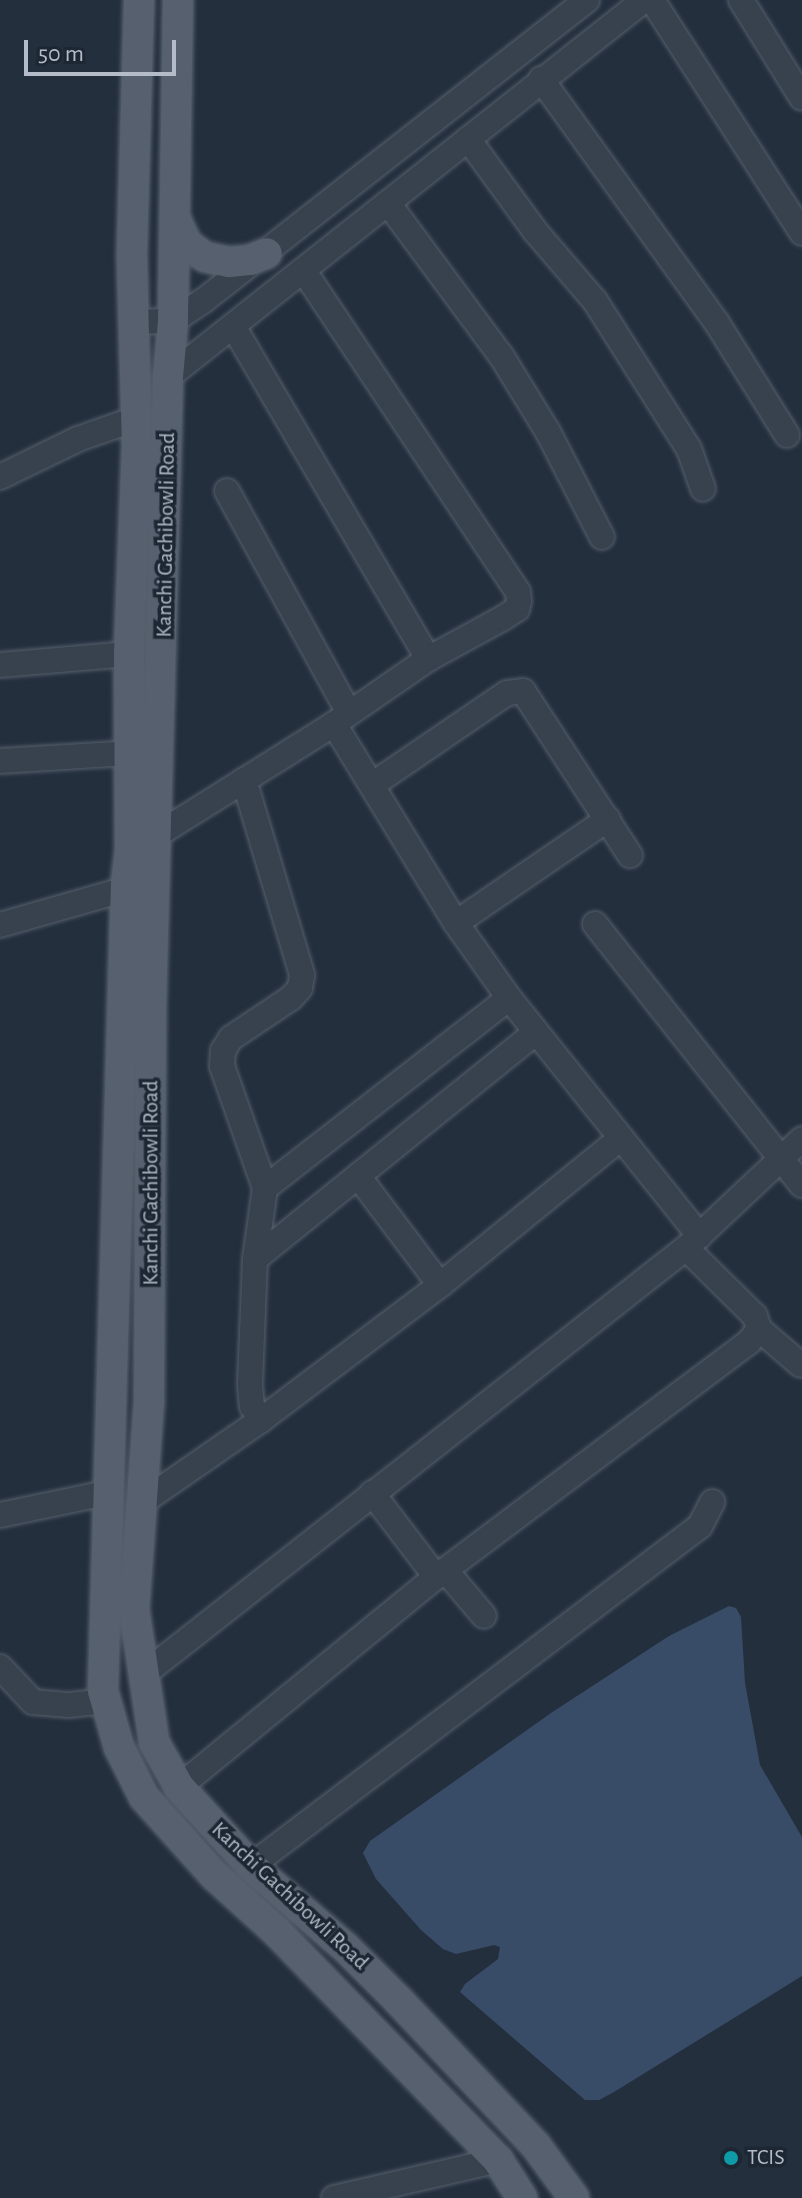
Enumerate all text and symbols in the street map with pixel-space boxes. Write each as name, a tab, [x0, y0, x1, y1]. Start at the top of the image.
scale bar	[28, 24, 180, 74]
text: 50 m	[38, 42, 84, 66]
street label: Kanchi Gachibowli Road	[151, 432, 181, 638]
street label: Kanchi Gachibowli Road	[138, 1080, 164, 1286]
street label: Kanchi Gachibowli Road	[206, 1816, 374, 1976]
place label: TCIS	[747, 2145, 785, 2171]
marker: TCIS	[722, 2149, 740, 2167]

